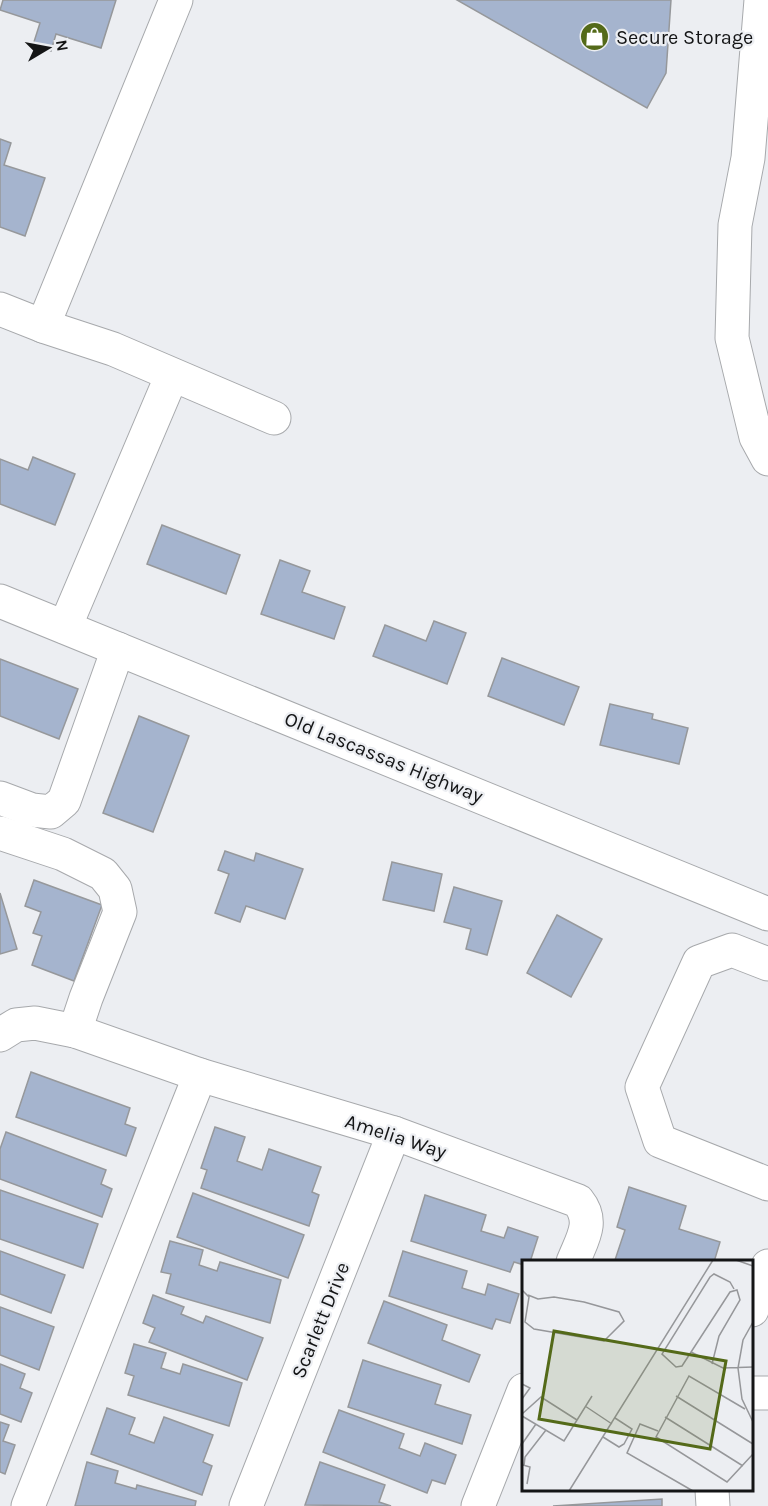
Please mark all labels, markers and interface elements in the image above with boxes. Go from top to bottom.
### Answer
north arrow [18,18,78,78]
shop icon: Secure Storage [579,21,611,53]
place label: Secure Storage [616,26,753,49]
text: N [52,38,73,53]
street label: Old Lascassas Highway [281,707,486,808]
street label: Amelia Way [342,1109,450,1164]
street label: Scarlett Drive [287,1259,354,1382]
inset map [522,1260,753,1491]

